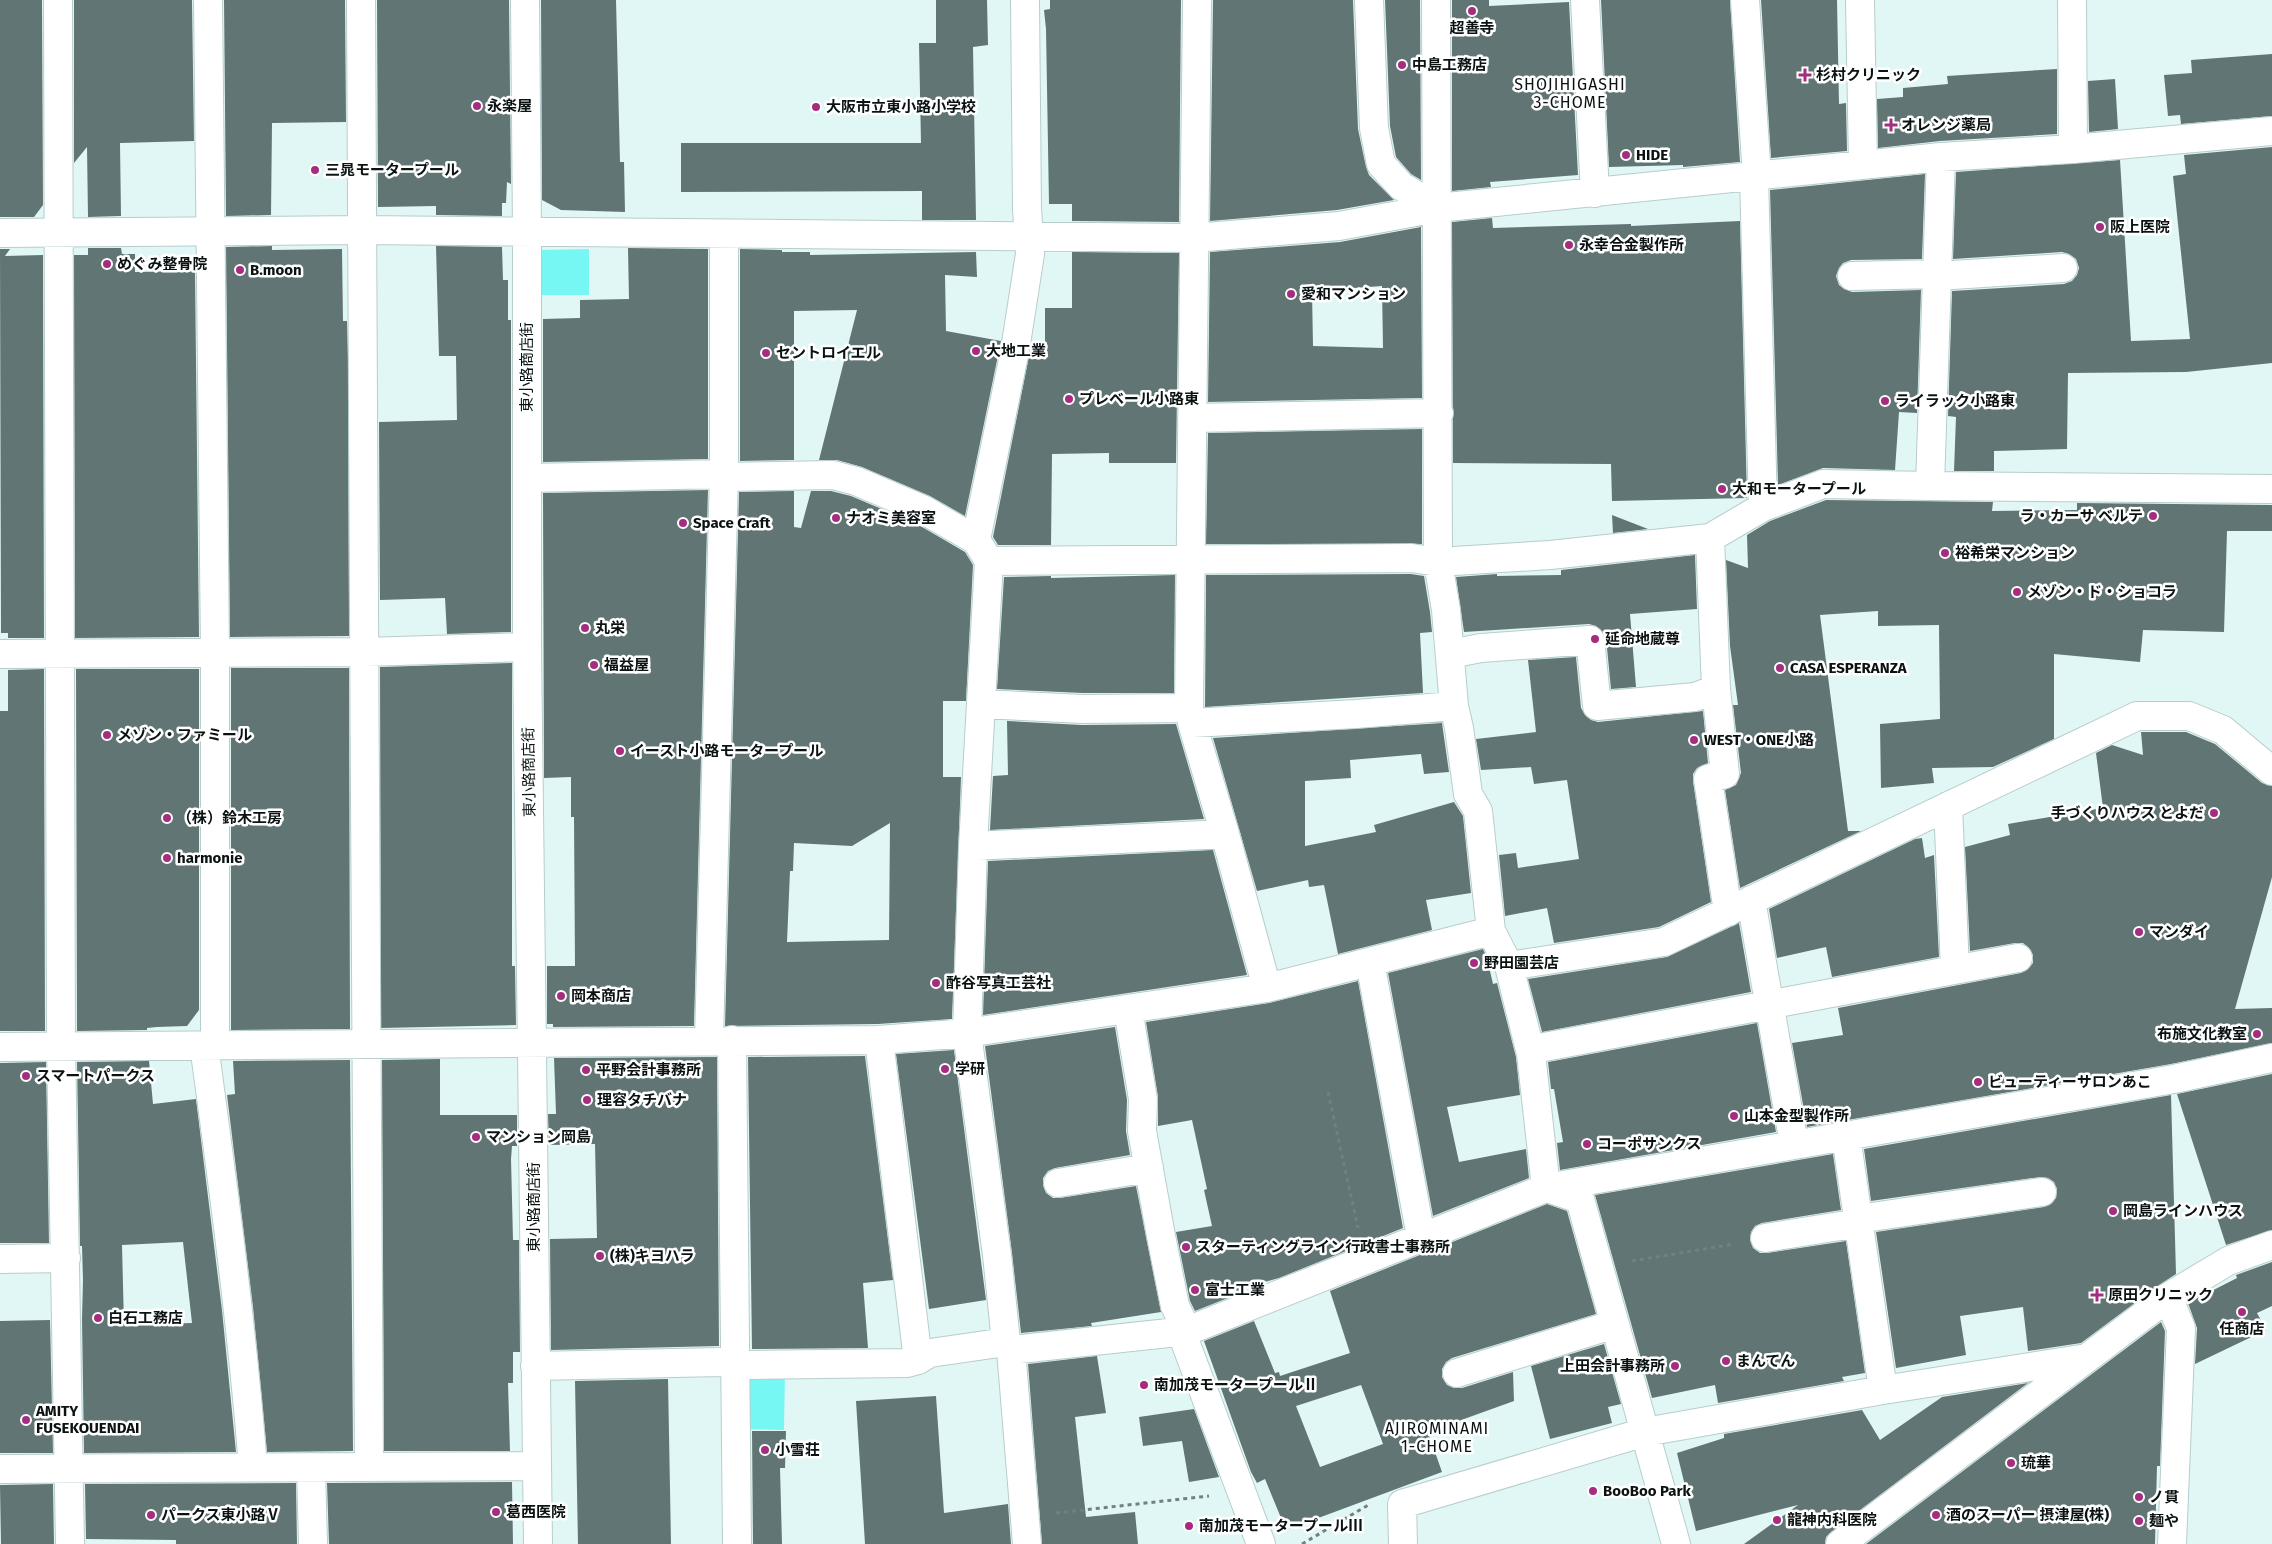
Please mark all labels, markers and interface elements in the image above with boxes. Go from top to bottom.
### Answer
marker: 超善寺 [1466,5,1478,17]
place label: 超善寺 [1449,19,1495,37]
place label: 中島工務店 [1412,56,1487,74]
marker: 中島工務店 [1396,59,1408,71]
place label: 杉村クリニック [1816,66,1921,84]
marker: 杉村クリニック [1798,68,1812,82]
district label: SHOJIHIGASHI 3-CHOME [1514,75,1626,112]
place label: 永楽屋 [487,97,532,115]
place label: 大阪市立東小路小学校 [826,98,976,116]
marker: 永楽屋 [471,100,483,112]
marker: 大阪市立東小路小学校 [810,101,822,113]
place label: オレンジ薬局 [1901,116,1991,134]
marker: オレンジ薬局 [1885,119,1897,131]
place label: HIDE [1636,146,1668,164]
marker: HIDE [1620,149,1632,161]
place label: 三晁モータープール [325,161,459,179]
marker: 三晁モータープール [309,164,321,176]
place label: 阪上医院 [2110,218,2170,236]
marker: 阪上医院 [2094,221,2106,233]
place label: 永幸合金製作所 [1579,236,1684,254]
marker: 永幸合金製作所 [1563,239,1575,251]
place label: めぐみ整骨院 [117,255,207,273]
marker: めぐみ整骨院 [101,258,113,270]
place label: B.moon [250,261,302,279]
marker: B.moon [234,264,246,276]
place label: 愛和マンション [1301,285,1406,303]
marker: 愛和マンション [1285,288,1297,300]
street label: 東小路商店街 [518,322,536,412]
place label: 大地工業 [986,342,1046,360]
place label: セントロイエル [776,344,881,362]
marker: 大地工業 [970,345,982,357]
marker: セントロイエル [760,347,772,359]
place label: プレベール小路東 [1079,390,1199,408]
place label: ライラック小路東 [1895,392,2015,410]
marker: プレベール小路東 [1063,393,1075,405]
marker: ライラック小路東 [1879,395,1891,407]
place label: 大和モータープール [1732,480,1866,498]
marker: 大和モータープール [1716,483,1728,495]
place label: ラ・カーサ ベルテ [2020,507,2143,525]
place label: ナオミ美容室 [846,509,936,527]
marker: ラ・カーサ ベルテ [2147,510,2159,522]
marker: ナオミ美容室 [830,512,842,524]
place label: Space Craft [693,514,771,532]
marker: Space Craft [677,517,689,529]
place label: 裕希栄マンション [1955,544,2075,562]
marker: 裕希栄マンション [1939,547,1951,559]
place label: メゾン・ド・ショコラ [2027,583,2177,601]
marker: メゾン・ド・ショコラ [2011,586,2023,598]
place label: 丸栄 [595,619,625,637]
marker: 丸栄 [579,622,591,634]
place label: 延命地蔵尊 [1605,630,1680,648]
marker: 延命地蔵尊 [1589,633,1601,645]
place label: 福益屋 [603,656,649,674]
marker: 福益屋 [588,659,600,671]
place label: CASA ESPERANZA [1790,659,1908,677]
marker: CASA ESPERANZA [1774,662,1786,674]
place label: メゾン・ファミール [117,726,252,744]
street label: 東小路商店街 [519,727,539,817]
marker: メゾン・ファミール [101,729,113,741]
place label: WEST・ONE小路 [1704,731,1814,749]
marker: WEST・ONE小路 [1688,734,1700,746]
place label: イースト小路モータープール [630,742,823,760]
marker: イースト小路モータープール [614,745,626,757]
place label: 手づくりハウス とよだ [2050,804,2204,822]
marker: 手づくりハウス とよだ [2208,807,2220,819]
place label: （株）鈴木工房 [177,809,282,827]
marker: （株）鈴木工房 [161,812,173,824]
place label: harmonie [177,849,243,867]
marker: harmonie [161,852,173,864]
place label: マンダイ [2149,923,2209,941]
marker: マンダイ [2133,926,2145,938]
place label: 野田園芸店 [1484,954,1559,972]
marker: 野田園芸店 [1468,957,1480,969]
place label: 酢谷写真工芸社 [946,974,1051,992]
marker: 酢谷写真工芸社 [930,977,942,989]
place label: 岡本商店 [571,987,631,1005]
marker: 岡本商店 [555,990,567,1002]
place label: 布施文化教室 [2157,1025,2247,1043]
marker: 布施文化教室 [2251,1028,2263,1040]
place label: 学研 [955,1060,985,1078]
place label: 平野会計事務所 [596,1061,701,1079]
marker: 学研 [939,1063,951,1075]
marker: 平野会計事務所 [580,1064,592,1076]
place label: スマートパークス [36,1067,155,1085]
marker: スマートパークス [20,1070,32,1082]
place label: ビューティーサロンあこ [1988,1073,2152,1091]
marker: ビューティーサロンあこ [1972,1076,1984,1088]
place label: 理容タチバナ [597,1091,687,1109]
marker: 理容タチバナ [581,1094,593,1106]
place label: 山本金型製作所 [1744,1107,1849,1125]
marker: 山本金型製作所 [1728,1110,1740,1122]
place label: マンション岡島 [486,1128,591,1146]
marker: マンション岡島 [470,1131,482,1143]
place label: コーポサンクス [1597,1135,1702,1153]
marker: コーポサンクス [1581,1138,1593,1150]
street label: 東小路商店街 [525,1162,543,1252]
place label: 岡島ラインハウス [2123,1202,2243,1220]
marker: 岡島ラインハウス [2107,1205,2119,1217]
place label: スターティングライン行政書士事務所 [1196,1238,1450,1256]
marker: スターティングライン行政書士事務所 [1180,1241,1192,1253]
place label: (株)キヨハラ [610,1247,695,1265]
marker: (株)キヨハラ [594,1250,606,1262]
place label: 富士工業 [1205,1281,1265,1299]
marker: 富士工業 [1189,1284,1201,1296]
place label: 原田クリニック [2108,1286,2213,1304]
marker: 原田クリニック [2090,1288,2104,1302]
marker: 任商店 [2236,1306,2248,1318]
place label: 白石工務店 [108,1309,183,1327]
marker: 白石工務店 [92,1312,104,1324]
place label: 任商店 [2219,1320,2265,1338]
place label: まんてん [1736,1352,1795,1370]
marker: まんてん [1720,1355,1732,1367]
place label: 上田会計事務所 [1560,1357,1665,1375]
marker: 上田会計事務所 [1669,1360,1681,1372]
place label: 南加茂モータープールⅡ [1154,1376,1318,1394]
marker: 南加茂モータープールⅡ [1138,1379,1150,1391]
place label: AMITY FUSEKOUENDAI [35,1402,140,1437]
marker: AMITY FUSEKOUENDAI [20,1414,32,1426]
district label: AJIROMINAMI 1-CHOME [1385,1419,1489,1456]
place label: 小雪荘 [775,1441,820,1459]
marker: 小雪荘 [759,1444,771,1456]
place label: 琉華 [2021,1454,2051,1472]
marker: 琉華 [2005,1457,2017,1469]
place label: BooBoo Park [1603,1482,1692,1500]
marker: BooBoo Park [1587,1485,1599,1497]
place label: ノ貫 [2149,1488,2179,1506]
marker: ノ貫 [2133,1491,2145,1503]
place label: 葛西医院 [506,1503,566,1521]
place label: パークス東小路Ⅴ [161,1506,281,1524]
marker: 葛西医院 [490,1506,502,1518]
place label: 酒のスーパー 摂津屋(株) [1946,1506,2109,1524]
marker: パークス東小路Ⅴ [145,1509,157,1521]
marker: 酒のスーパー 摂津屋(株) [1930,1509,1942,1521]
place label: 龍神内科医院 [1787,1511,1877,1529]
place label: 麺や [2149,1512,2179,1530]
marker: 龍神内科医院 [1771,1514,1783,1526]
marker: 麺や [2133,1515,2145,1527]
place label: 南加茂モータープールⅢ [1199,1517,1363,1535]
marker: 南加茂モータープールⅢ [1183,1520,1195,1532]

